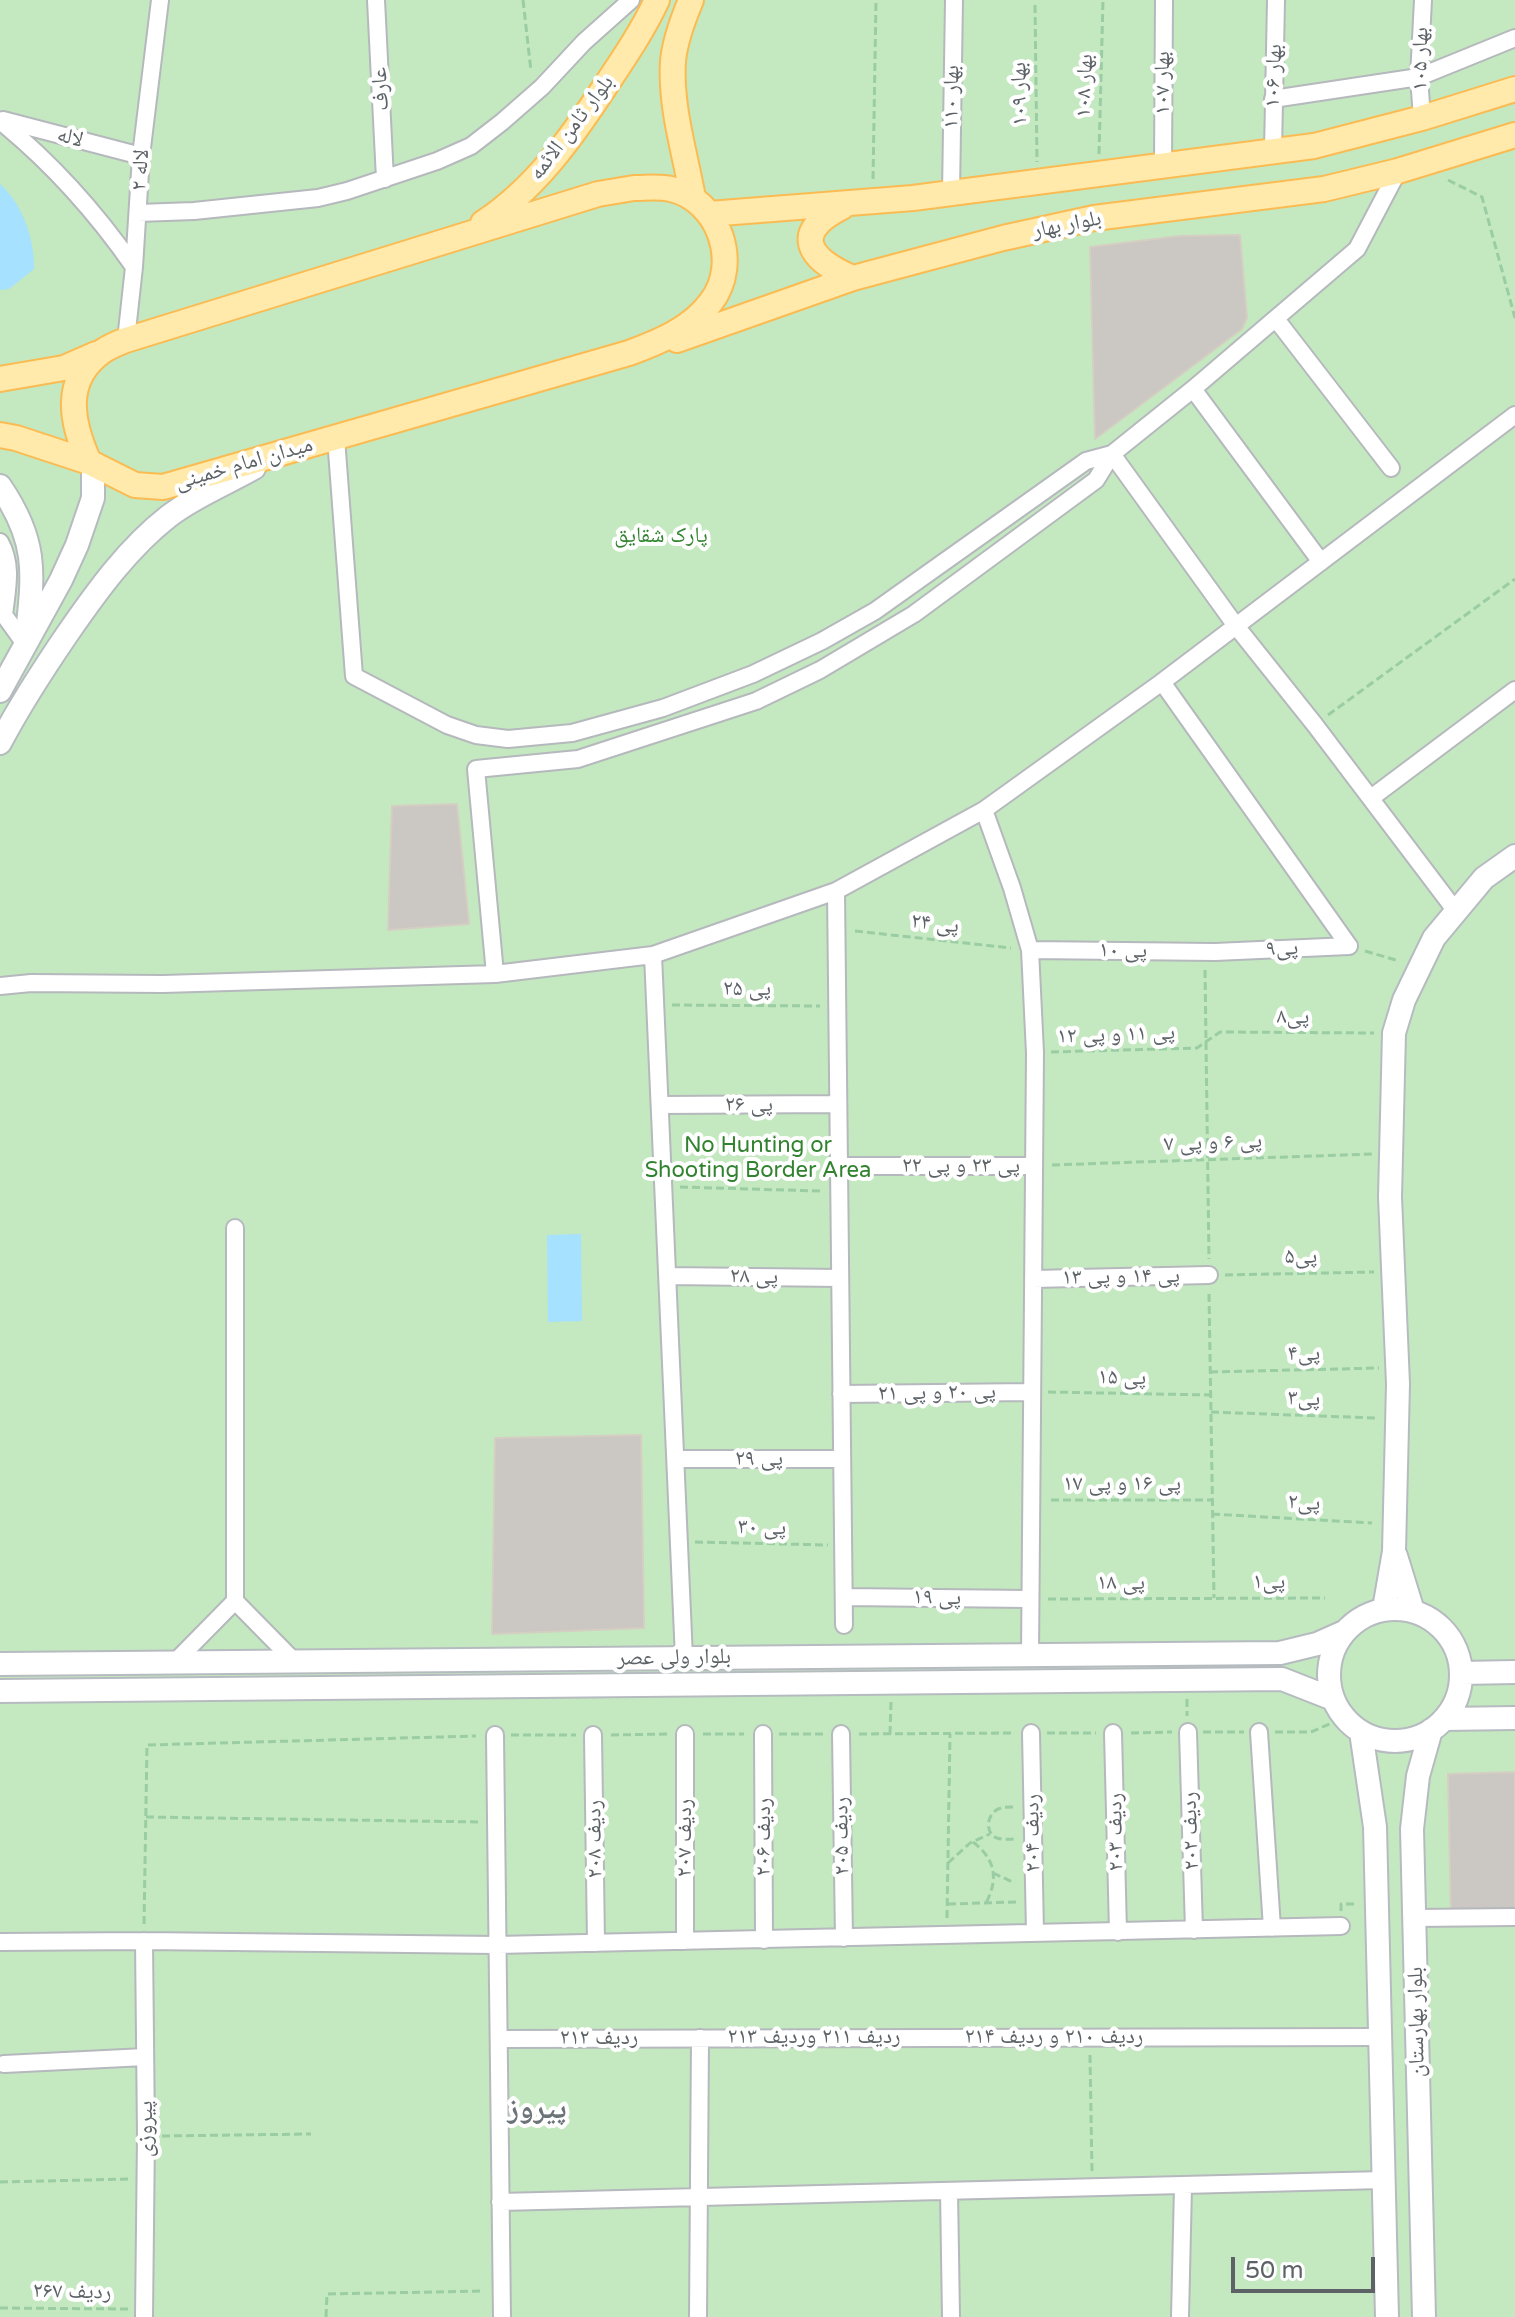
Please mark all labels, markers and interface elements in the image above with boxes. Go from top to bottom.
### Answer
street label: بهار ۱۰۵ [1407,27,1435,91]
street label: بهار ۱۰۶ [1260,44,1288,108]
street label: بهار ۱۰۷ [1150,51,1176,115]
street label: بهار ۱۰۸ [1071,54,1099,118]
street label: بهار ۱۰۹ [1006,62,1034,126]
street label: بهار ۱۱۰ [938,65,966,129]
street label: عارف [367,66,395,112]
street label: بلوار ثامن الائمه [524,70,620,186]
street label: لاله [54,122,86,154]
street label: لاله ۲ [126,148,156,192]
street label: بلوار بهار [1030,205,1104,245]
street label: میدان امام خمینی [172,432,316,496]
park label: پارک شقایق [614,523,708,549]
street label: پی ۲۴ [910,908,960,940]
street label: پی۹ [1265,935,1299,963]
street label: پی ۱۰ [1099,937,1147,965]
street label: پی ۲۵ [723,976,771,1002]
street label: پی۸ [1277,1004,1309,1030]
street label: پی ۱۱ و پی ۱۲ [1057,1020,1175,1050]
street label: پی ۲۶ [725,1092,773,1118]
street label: پی ۶ و پی ۷ [1163,1128,1263,1158]
park label: No Hunting or Shooting Border Area [645,1133,871,1184]
street label: پی ۲۳ و پی ۲۲ [902,1153,1020,1179]
street label: پی۵ [1285,1244,1317,1270]
street label: پی ۲۸ [730,1263,778,1291]
street label: پی ۱۴ و پی ۱۳ [1062,1263,1180,1291]
street label: پی۴ [1288,1341,1320,1367]
street label: پی ۱۵ [1098,1364,1146,1392]
street label: پی ۲۰ و پی ۲۱ [878,1379,996,1407]
street label: پی۳ [1287,1385,1321,1413]
street label: پی ۲۹ [735,1446,783,1472]
street label: پی ۱۶ و پی ۱۷ [1063,1471,1181,1497]
street label: پی۲ [1287,1489,1321,1517]
street label: پی ۳۰ [738,1514,786,1542]
street label: پی۱ [1253,1569,1285,1595]
street label: پی ۱۸ [1097,1570,1145,1596]
street label: پی ۱۹ [913,1584,961,1612]
street label: بلوار ولی عصر [617,1644,731,1672]
street label: ردیف ۲۰۲ [1176,1791,1206,1871]
street label: ردیف ۲۰۳ [1102,1793,1130,1871]
street label: ردیف ۲۰۴ [1019,1794,1047,1872]
street label: ردیف ۲۰۵ [828,1797,856,1875]
street label: ردیف ۲۰۶ [751,1798,777,1876]
street label: ردیف ۲۰۷ [672,1799,698,1877]
street label: ردیف ۲۰۸ [581,1800,609,1878]
street label: بلوار بهارستان [1403,1967,1431,2077]
street label: ردیف ۲۱۱ وردیف ۲۱۳ [728,2024,900,2050]
street label: ردیف ۲۱۰ و ردیف ۲۱۴ [965,2024,1143,2050]
street label: ردیف ۲۱۲ [560,2025,638,2051]
district label: پیروز [507,2092,567,2128]
street label: پیروزی [133,2101,159,2157]
scale bar [1235,2241,1379,2291]
text: 50 m [1245,2256,1303,2285]
street label: ردیف ۲۶۷ [33,2278,111,2306]

